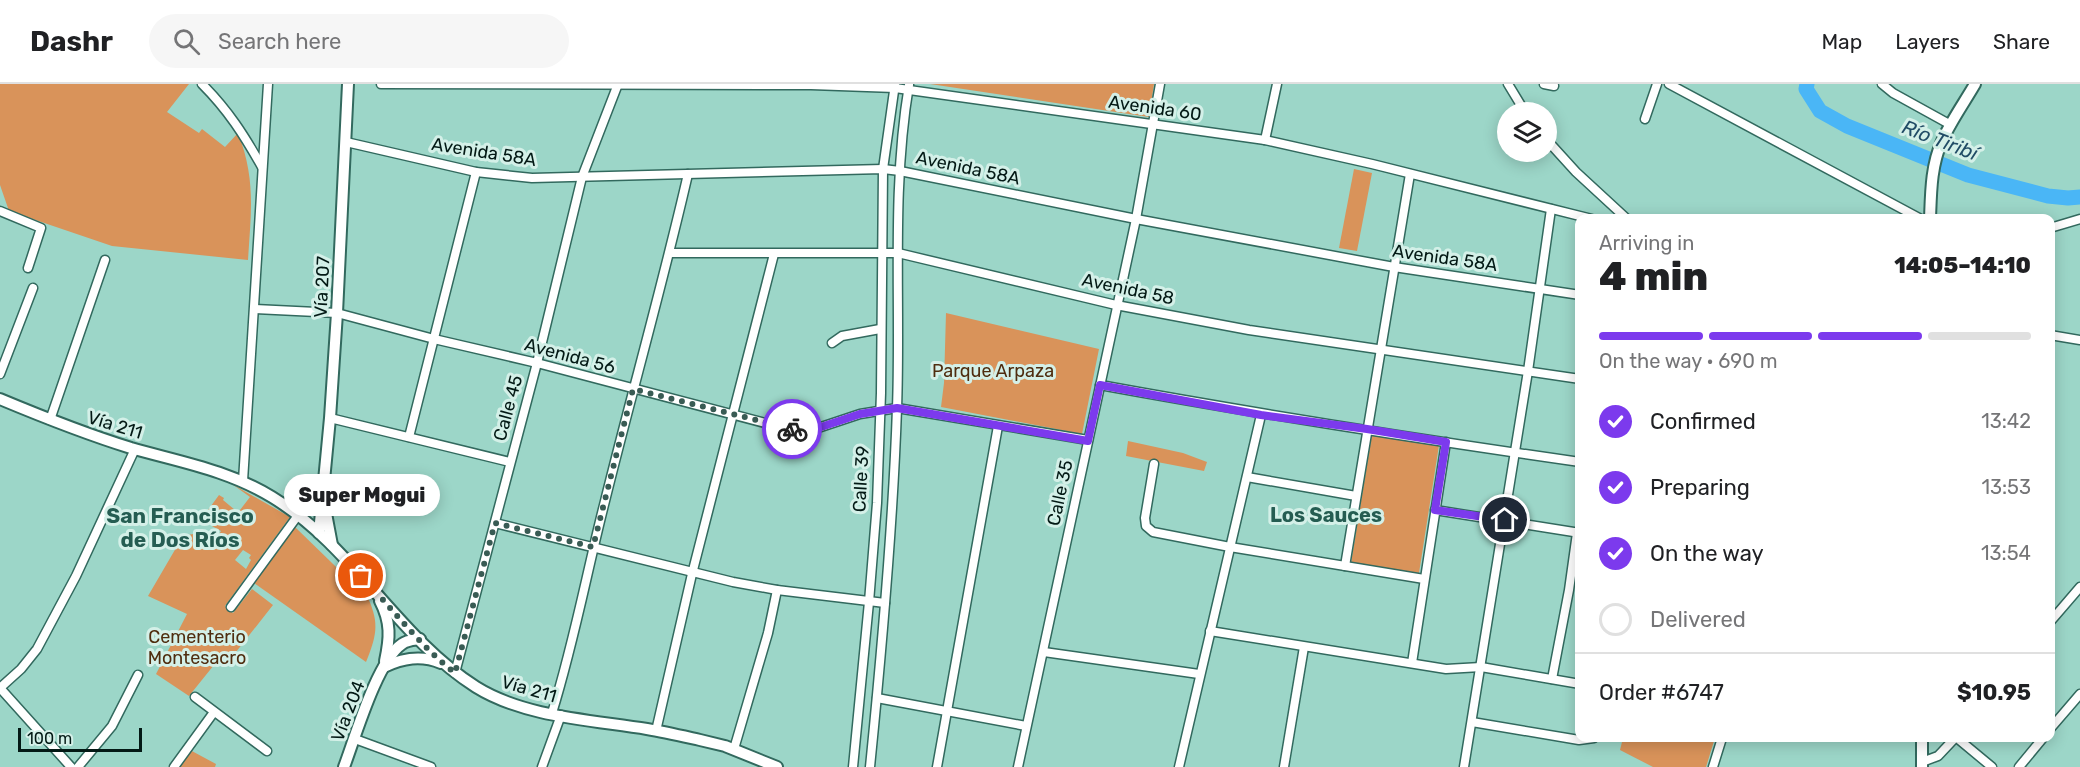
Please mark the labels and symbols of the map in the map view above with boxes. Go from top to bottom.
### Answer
street label: Avenida 60 [1107,91,1203,125]
water label: Río Tiribí [1899,115,1984,167]
street label: Avenida 58A [430,133,538,171]
street label: Avenida 58A [914,146,1022,190]
street label: Avenida 58A [1391,240,1499,276]
street label: Vía 207 [309,256,335,318]
street label: Avenida 58 [1080,269,1176,309]
street label: Avenida 56 [522,333,618,379]
park label: Parque Arpaza [932,360,1054,382]
street label: Calle 45 [489,373,527,443]
courier [762,399,822,459]
street label: Vía 211 [85,406,145,444]
street label: Calle 39 [848,445,874,513]
street label: Calle 35 [1042,458,1078,528]
callout: Super Mogui [283,474,439,516]
pin [1479,494,1530,545]
district label: San Francisco de Dos Ríos [106,503,254,552]
district label: Los Sauces [1270,503,1382,527]
pin [335,550,386,601]
park label: Cementerio Montesacro [148,626,246,669]
street label: Vía 211 [499,671,559,707]
street label: Vía 204 [326,677,370,745]
scale bar [18,725,142,752]

